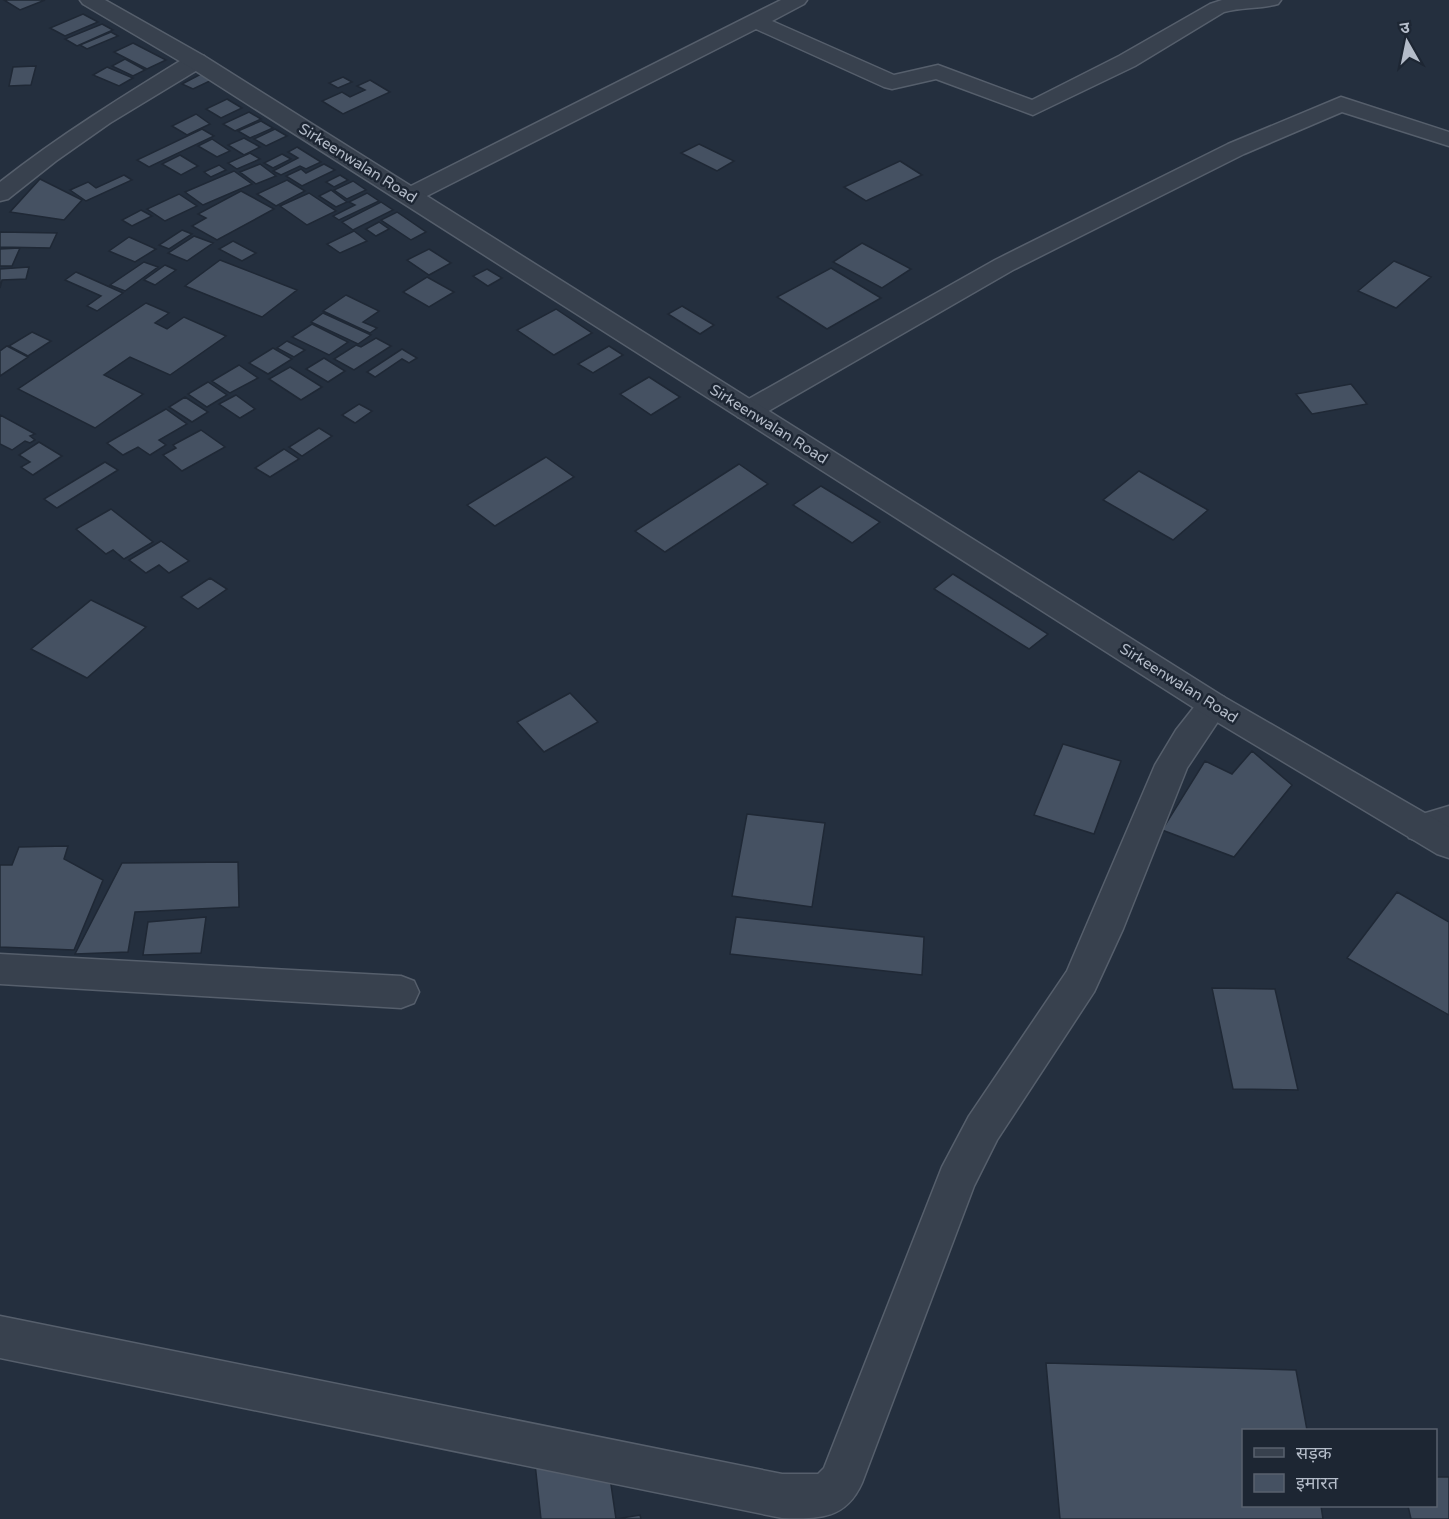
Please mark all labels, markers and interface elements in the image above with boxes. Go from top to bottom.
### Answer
north arrow [1377,12,1437,72]
text: उ [1399,17,1412,39]
street label: Sirkeenwalan Road [296,119,420,207]
street label: Sirkeenwalan Road [707,380,831,468]
street label: Sirkeenwalan Road [1117,639,1241,727]
legend [1242,1429,1437,1507]
text: सड़क [1296,1442,1333,1464]
text: इमारत [1296,1472,1339,1494]

